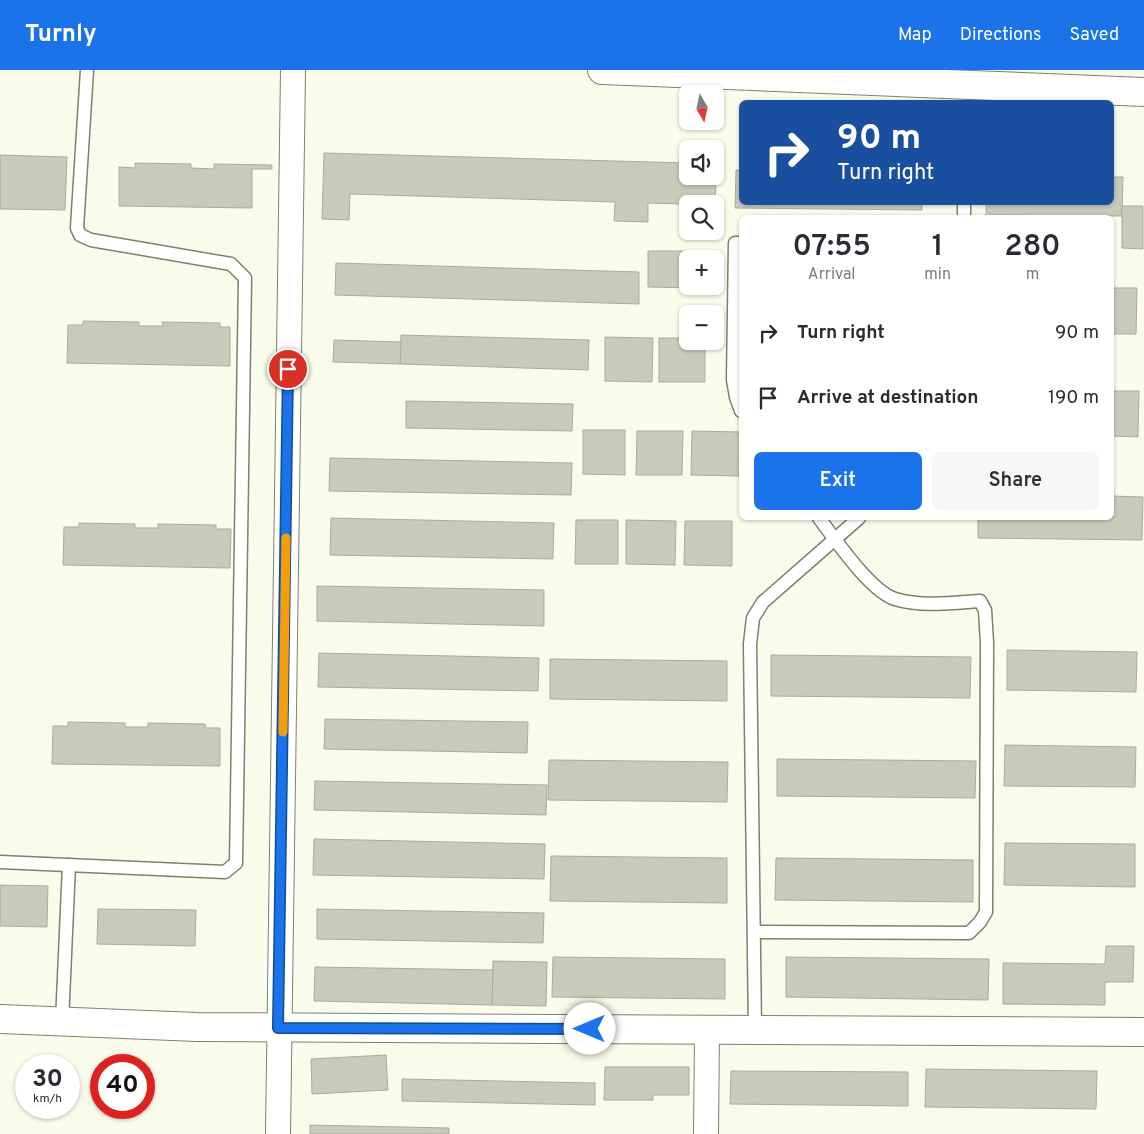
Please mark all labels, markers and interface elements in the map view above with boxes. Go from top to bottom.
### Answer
text: Turnly [25,20,97,50]
text: Map [898,24,932,47]
text: Directions [960,24,1042,47]
text: Saved [1070,24,1119,47]
north arrow [679,85,724,130]
map controls [679,85,724,350]
text: 90 m [837,117,921,161]
icon: right [754,120,819,185]
button: sound [679,140,724,185]
text: Turn right [837,160,934,187]
button: search [679,195,724,240]
text: 07:55 [792,229,871,266]
text: 1 [932,229,943,266]
text: 280 [1004,229,1061,266]
button: + [679,250,724,295]
text: Arrival [808,265,856,285]
text: min [924,265,951,285]
text: m [1026,265,1039,285]
button: − [679,305,724,350]
icon: right [754,319,782,347]
text: Turn right [797,321,885,345]
text: 90 m [1055,321,1099,345]
pin [267,348,309,390]
icon: arrive [274,355,302,383]
icon: arrive [754,384,782,412]
text: Arrive at destination [797,386,978,410]
text: 190 m [1048,386,1099,410]
button: Exit [754,452,922,510]
button: Share [932,452,1099,510]
position arrow [563,1002,615,1054]
speed limit sign: 40 [90,1054,155,1119]
text: 30 [32,1064,63,1096]
text: km/h [33,1091,62,1107]

